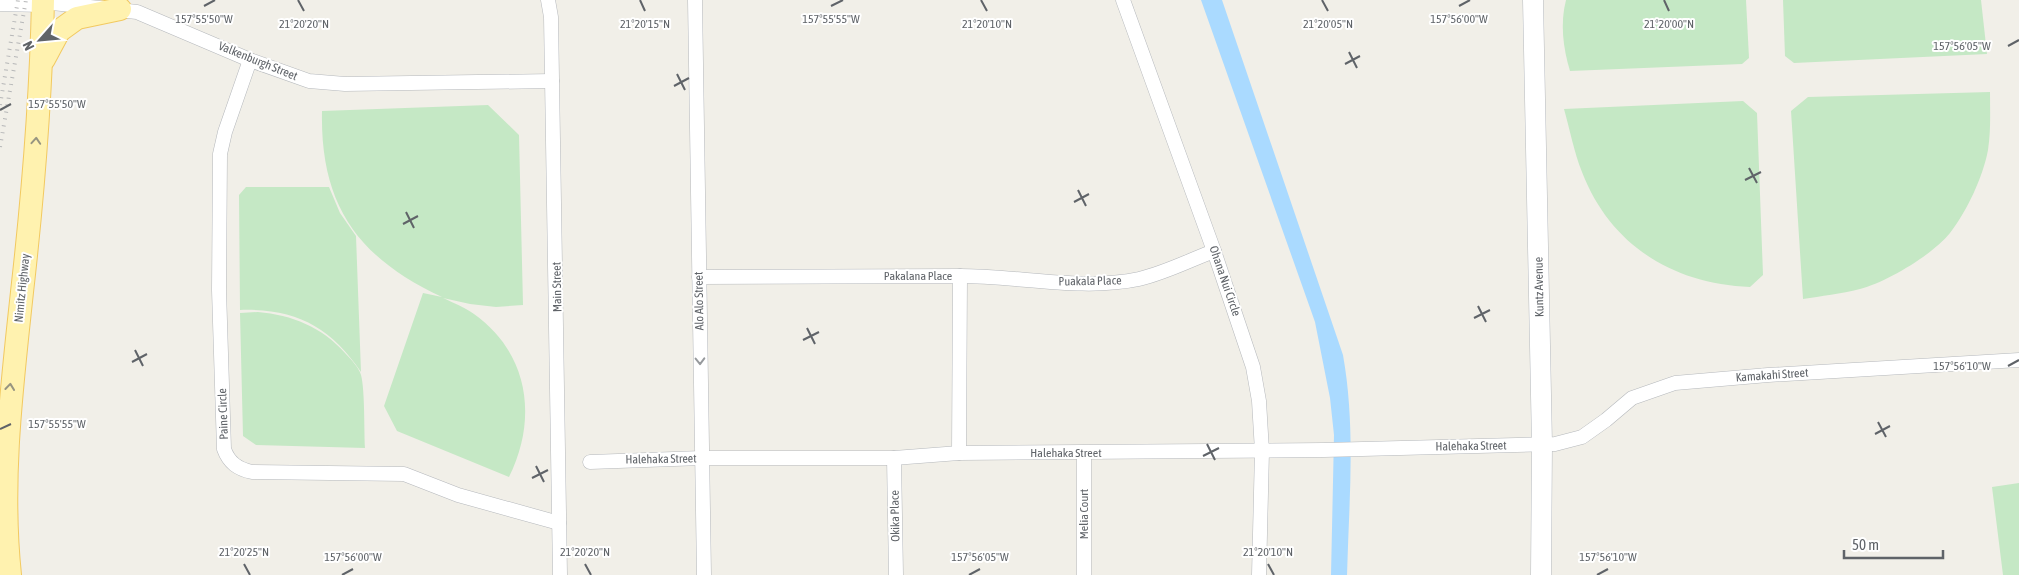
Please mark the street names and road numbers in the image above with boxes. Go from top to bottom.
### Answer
street label: Valkenburgh Street [216,39,300,83]
street label: Ohana Nui Circle [1206,244,1244,318]
street label: Nimitz Highway [11,253,33,323]
street label: Kuntz Avenue [1531,257,1547,317]
street label: Main Street [550,261,564,312]
street label: Pakalana Place [884,269,952,283]
street label: Alo Alo Street [691,271,707,331]
street label: Puakala Place [1058,273,1122,289]
street label: Kamakahi Street [1735,365,1809,385]
street label: Paine Circle [215,388,231,440]
street label: Halehaka Street [1435,438,1507,454]
street label: Halehaka Street [1030,446,1102,460]
street label: Halehaka Street [625,451,697,467]
street label: Melia Court [1077,488,1091,539]
street label: Okika Place [888,490,902,542]

